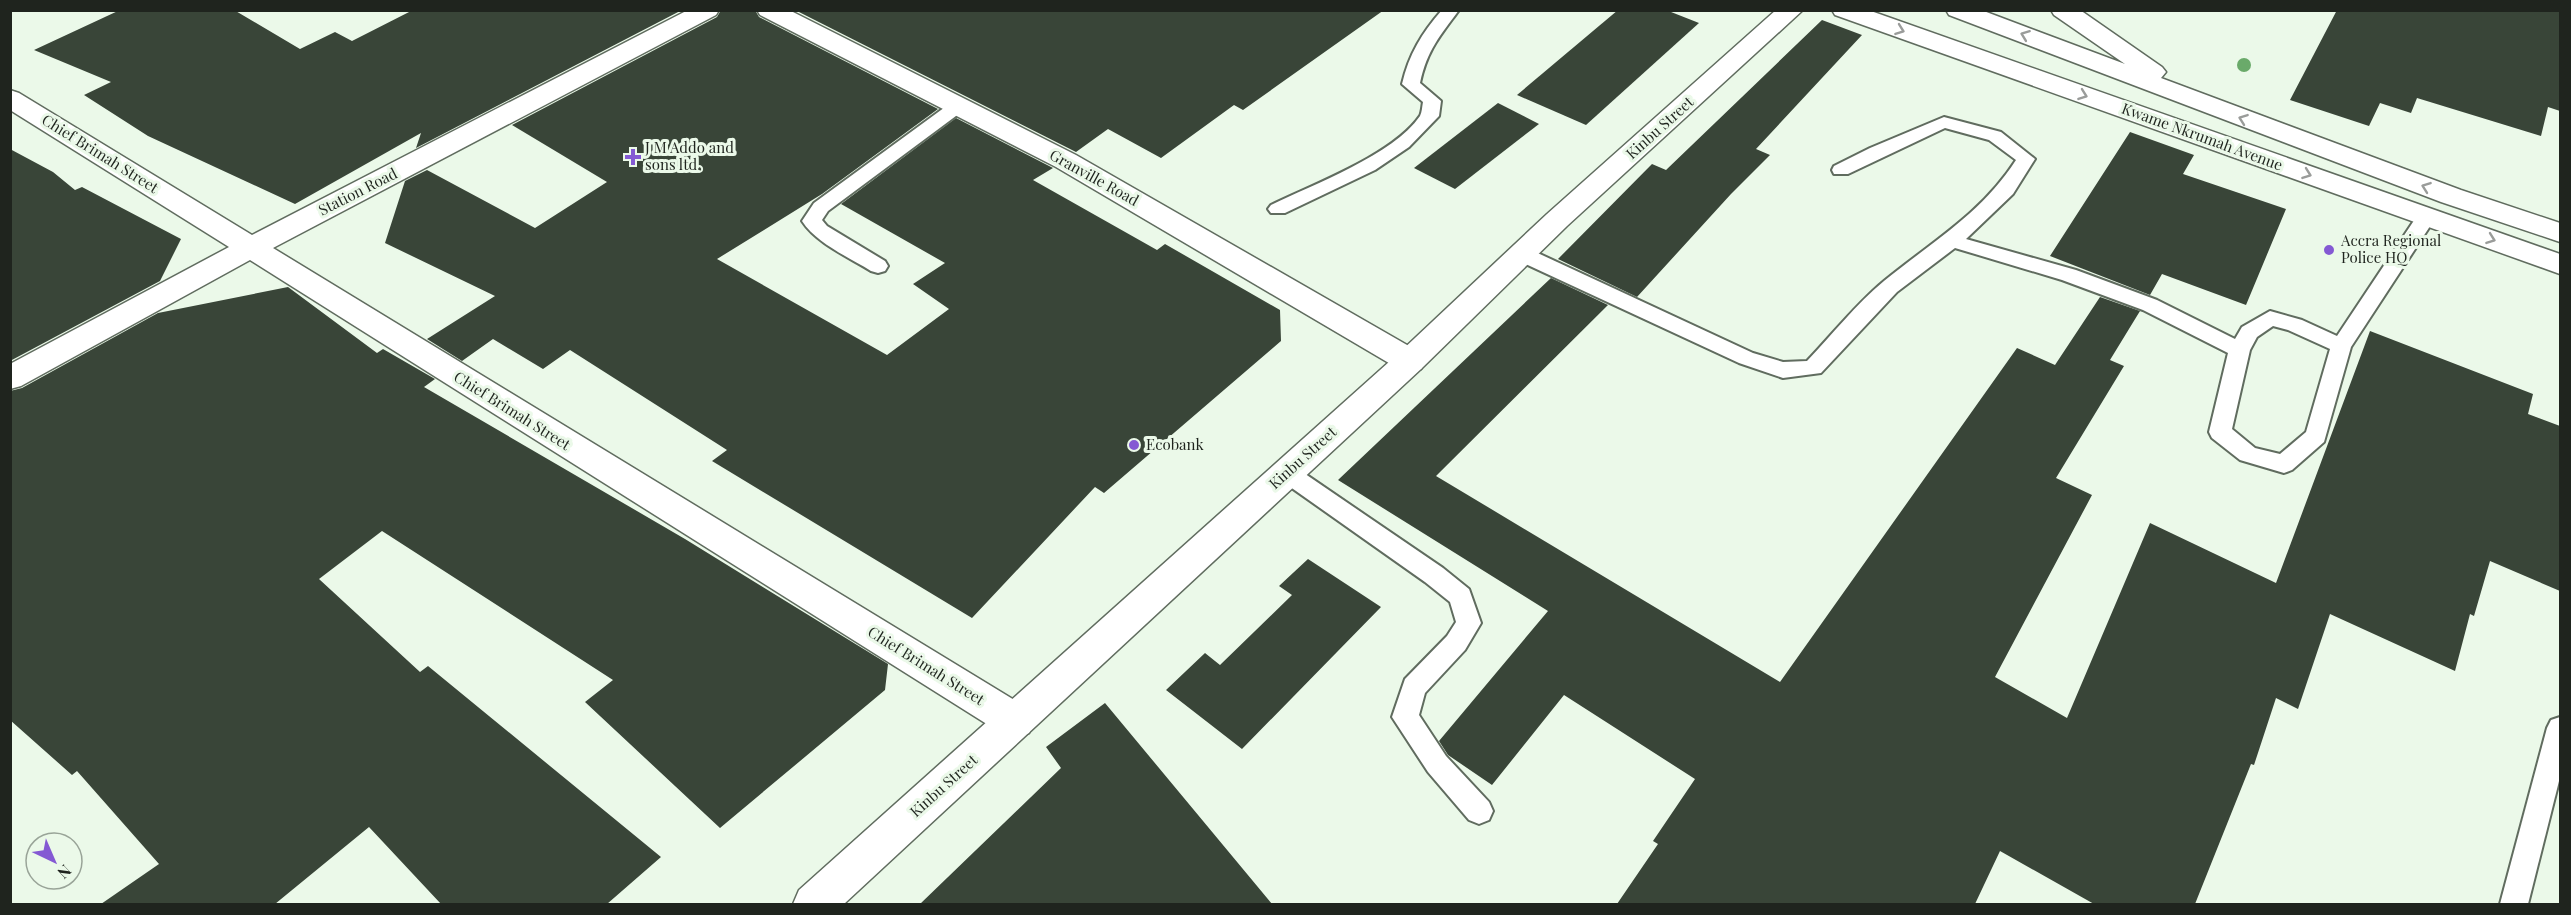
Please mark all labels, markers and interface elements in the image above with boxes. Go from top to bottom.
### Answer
one-way arrow [1894,23,1904,36]
one-way arrow [2020,30,2031,42]
one-way arrow [2077,88,2088,101]
street label: Kinbu Street [1621,91,1698,163]
street label: Kwame Nkrumah Avenue [2119,98,2286,174]
street label: Chief Brimah Street [38,109,163,197]
one-way arrow [2238,114,2249,126]
place label: J M Addo and sons ltd. [644,137,734,174]
street label: Granville Road [1046,144,1143,210]
marker: J M Addo and sons ltd. [626,150,640,164]
street label: Station Road [315,163,400,219]
one-way arrow [2301,167,2312,180]
one-way arrow [2421,181,2431,194]
place label: Accra Regional Police HQ [2340,230,2441,267]
one-way arrow [2485,232,2495,245]
marker: Accra Regional Police HQ [2322,243,2336,257]
street label: Chief Brimah Street [450,366,575,454]
street label: Kinbu Street [1264,421,1341,493]
place label: Ecobank [1146,434,1205,454]
marker: Ecobank [1127,438,1141,452]
street label: Chief Brimah Street [864,621,989,709]
street label: Kinbu Street [905,749,982,821]
north arrow [24,831,84,891]
text: N [53,861,76,884]

